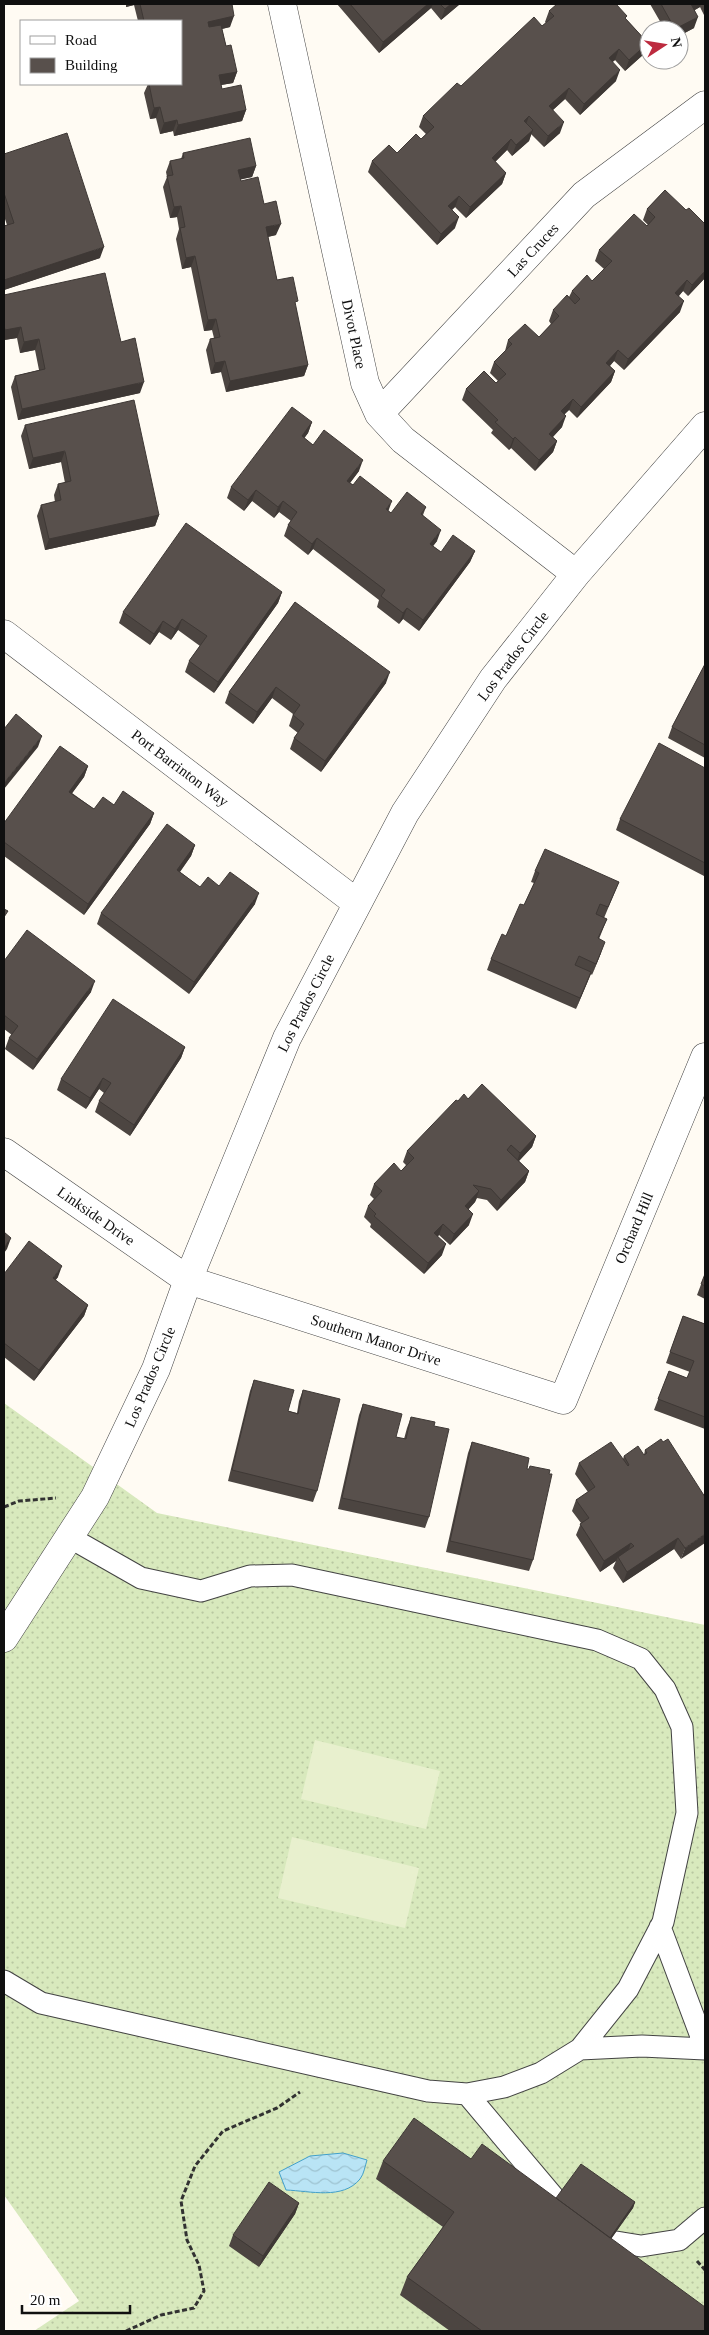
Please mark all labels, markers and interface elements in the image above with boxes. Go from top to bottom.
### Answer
legend [20,20,182,85]
north arrow [639,20,689,70]
text: Road [65,32,97,48]
text: N [668,36,685,49]
text: Building [65,57,118,73]
street label: Las Cruces [504,220,562,280]
street label: Divot Place [339,298,369,370]
street label: Los Prados Circle [474,608,552,704]
street label: Port Barrinton Way [129,726,232,810]
street label: Los Prados Circle [274,951,338,1055]
street label: Linkside Drive [54,1184,138,1249]
street label: Orchard Hill [612,1190,656,1266]
street label: Southern Manor Drive [309,1311,443,1369]
street label: Los Prados Circle [122,1324,178,1430]
scale bar [22,2282,130,2314]
text: 20 m [30,2292,61,2308]

